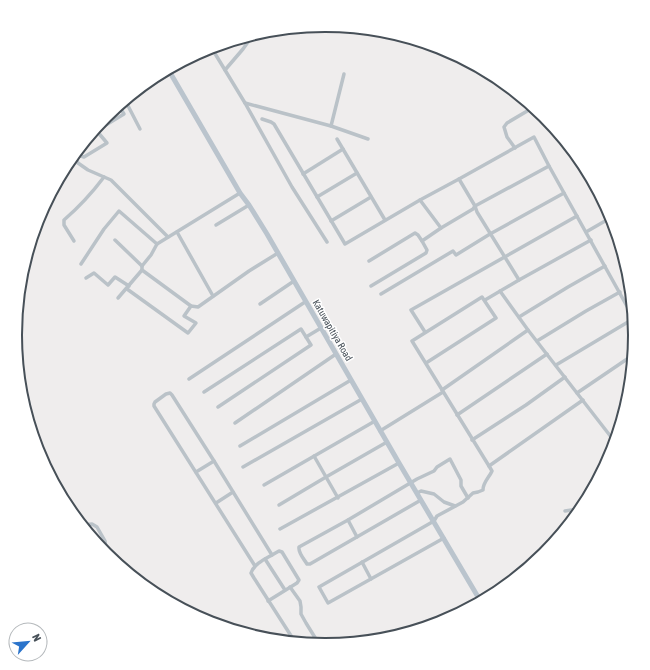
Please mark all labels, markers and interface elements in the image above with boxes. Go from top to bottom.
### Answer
street label: Katuwapitiya Road [311,298,355,363]
north arrow [8,622,48,662]
text: N [30,632,44,643]

